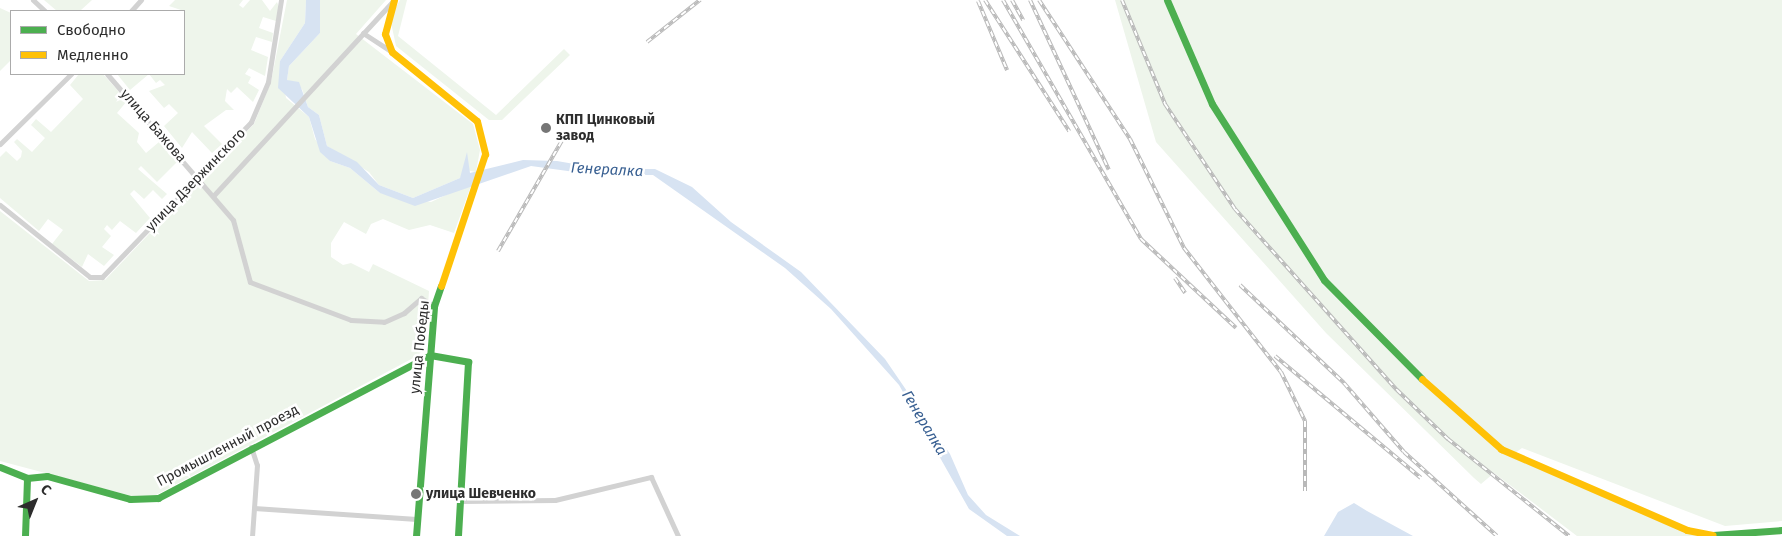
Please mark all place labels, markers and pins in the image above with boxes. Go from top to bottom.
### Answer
place label: КПП Цинковый завод [556,112,655,144]
marker: КПП Цинковый завод [540,122,552,134]
place label: улица Шевченко [426,486,536,502]
marker: улица Шевченко [410,488,422,500]

